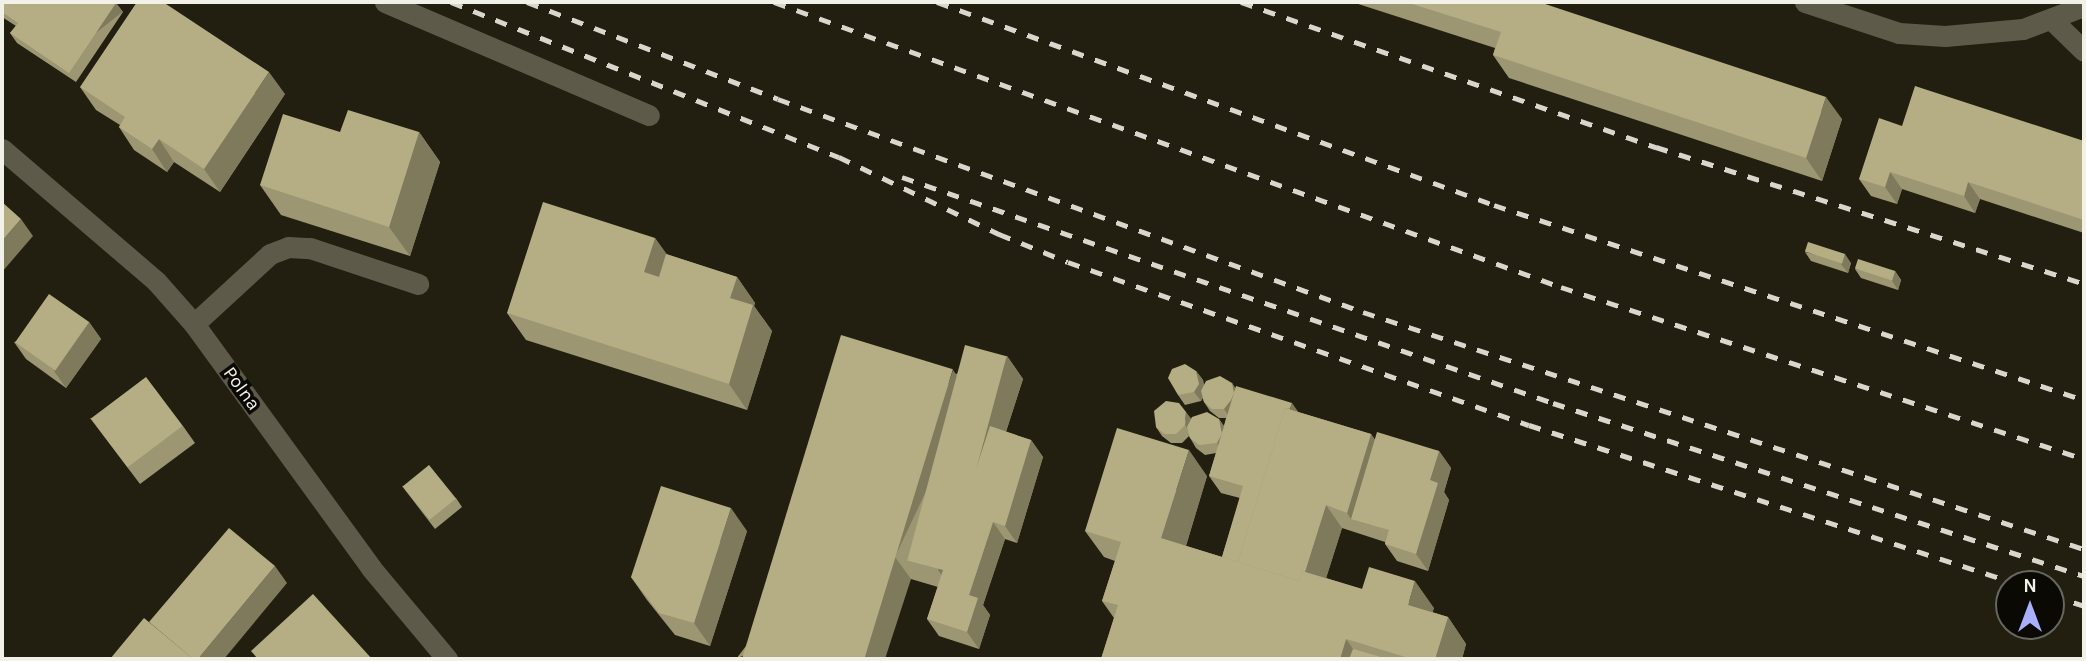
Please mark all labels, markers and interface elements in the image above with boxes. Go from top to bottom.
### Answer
street label: Polna [218,363,264,415]
north arrow [1995,570,2065,640]
text: N [2023,575,2037,597]

